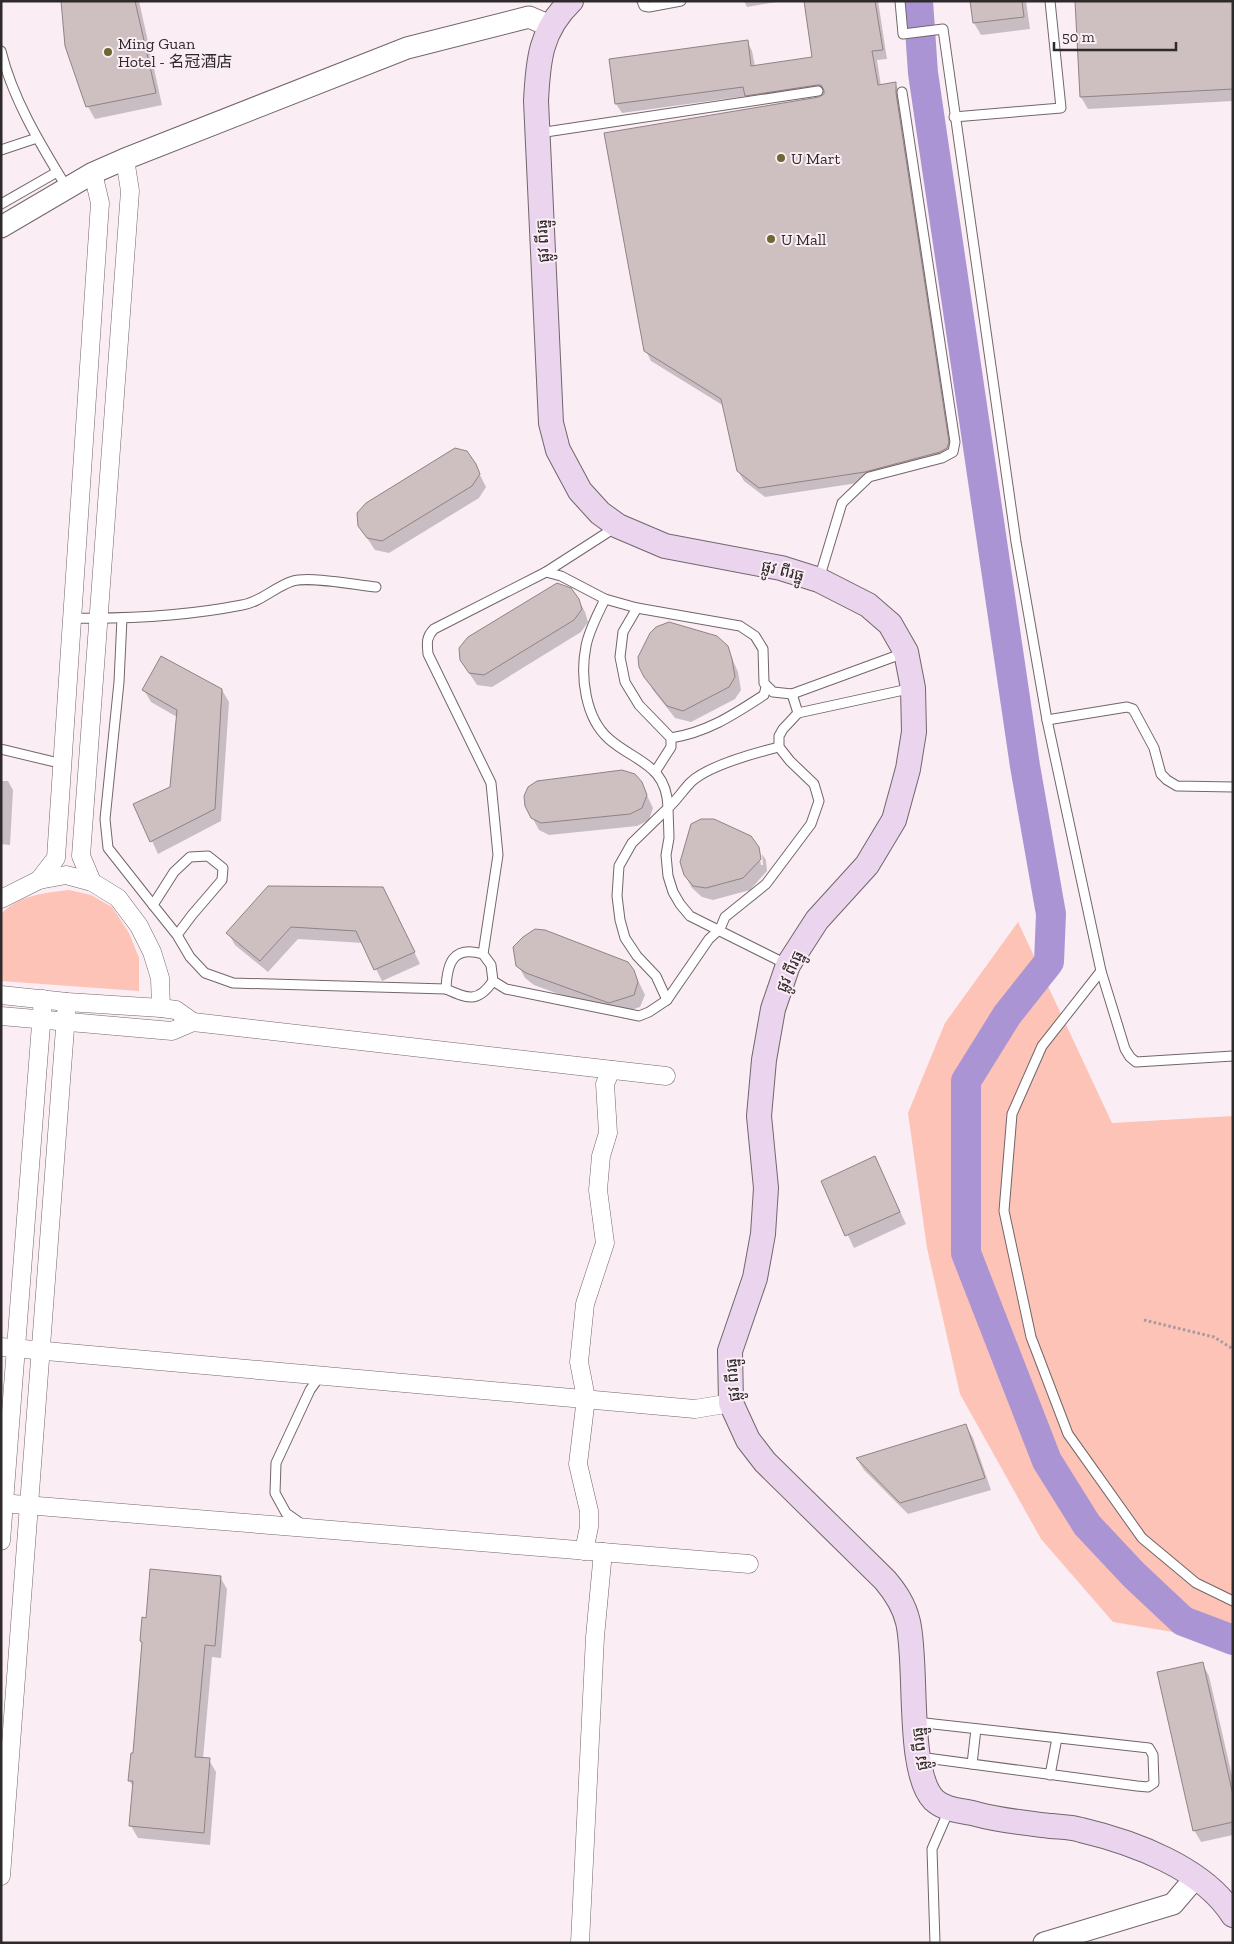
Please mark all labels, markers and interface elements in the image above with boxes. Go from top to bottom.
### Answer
scale bar [1054,20,1176,52]
text: 50 m [1062,28,1095,46]
place label: Ming Guan Hotel - 名冠酒店 [118,34,232,71]
marker: Ming Guan Hotel - 名冠酒店 [102,46,114,58]
place label: U Mart [791,149,841,168]
marker: U Mart [775,152,787,164]
street label: ផ្លូវ ពីរធ្នូ [531,218,558,263]
place label: U Mall [781,230,826,249]
marker: U Mall [765,233,777,245]
street label: ផ្លូវ ពីរធ្នូ [758,555,807,590]
street label: ផ្លូវ ពីរធ្នូ [771,947,812,997]
street label: ផ្លូវ ពីរធ្នូ [721,1357,749,1403]
street label: ផ្លូវ ពីរធ្នូ [907,1725,936,1772]

